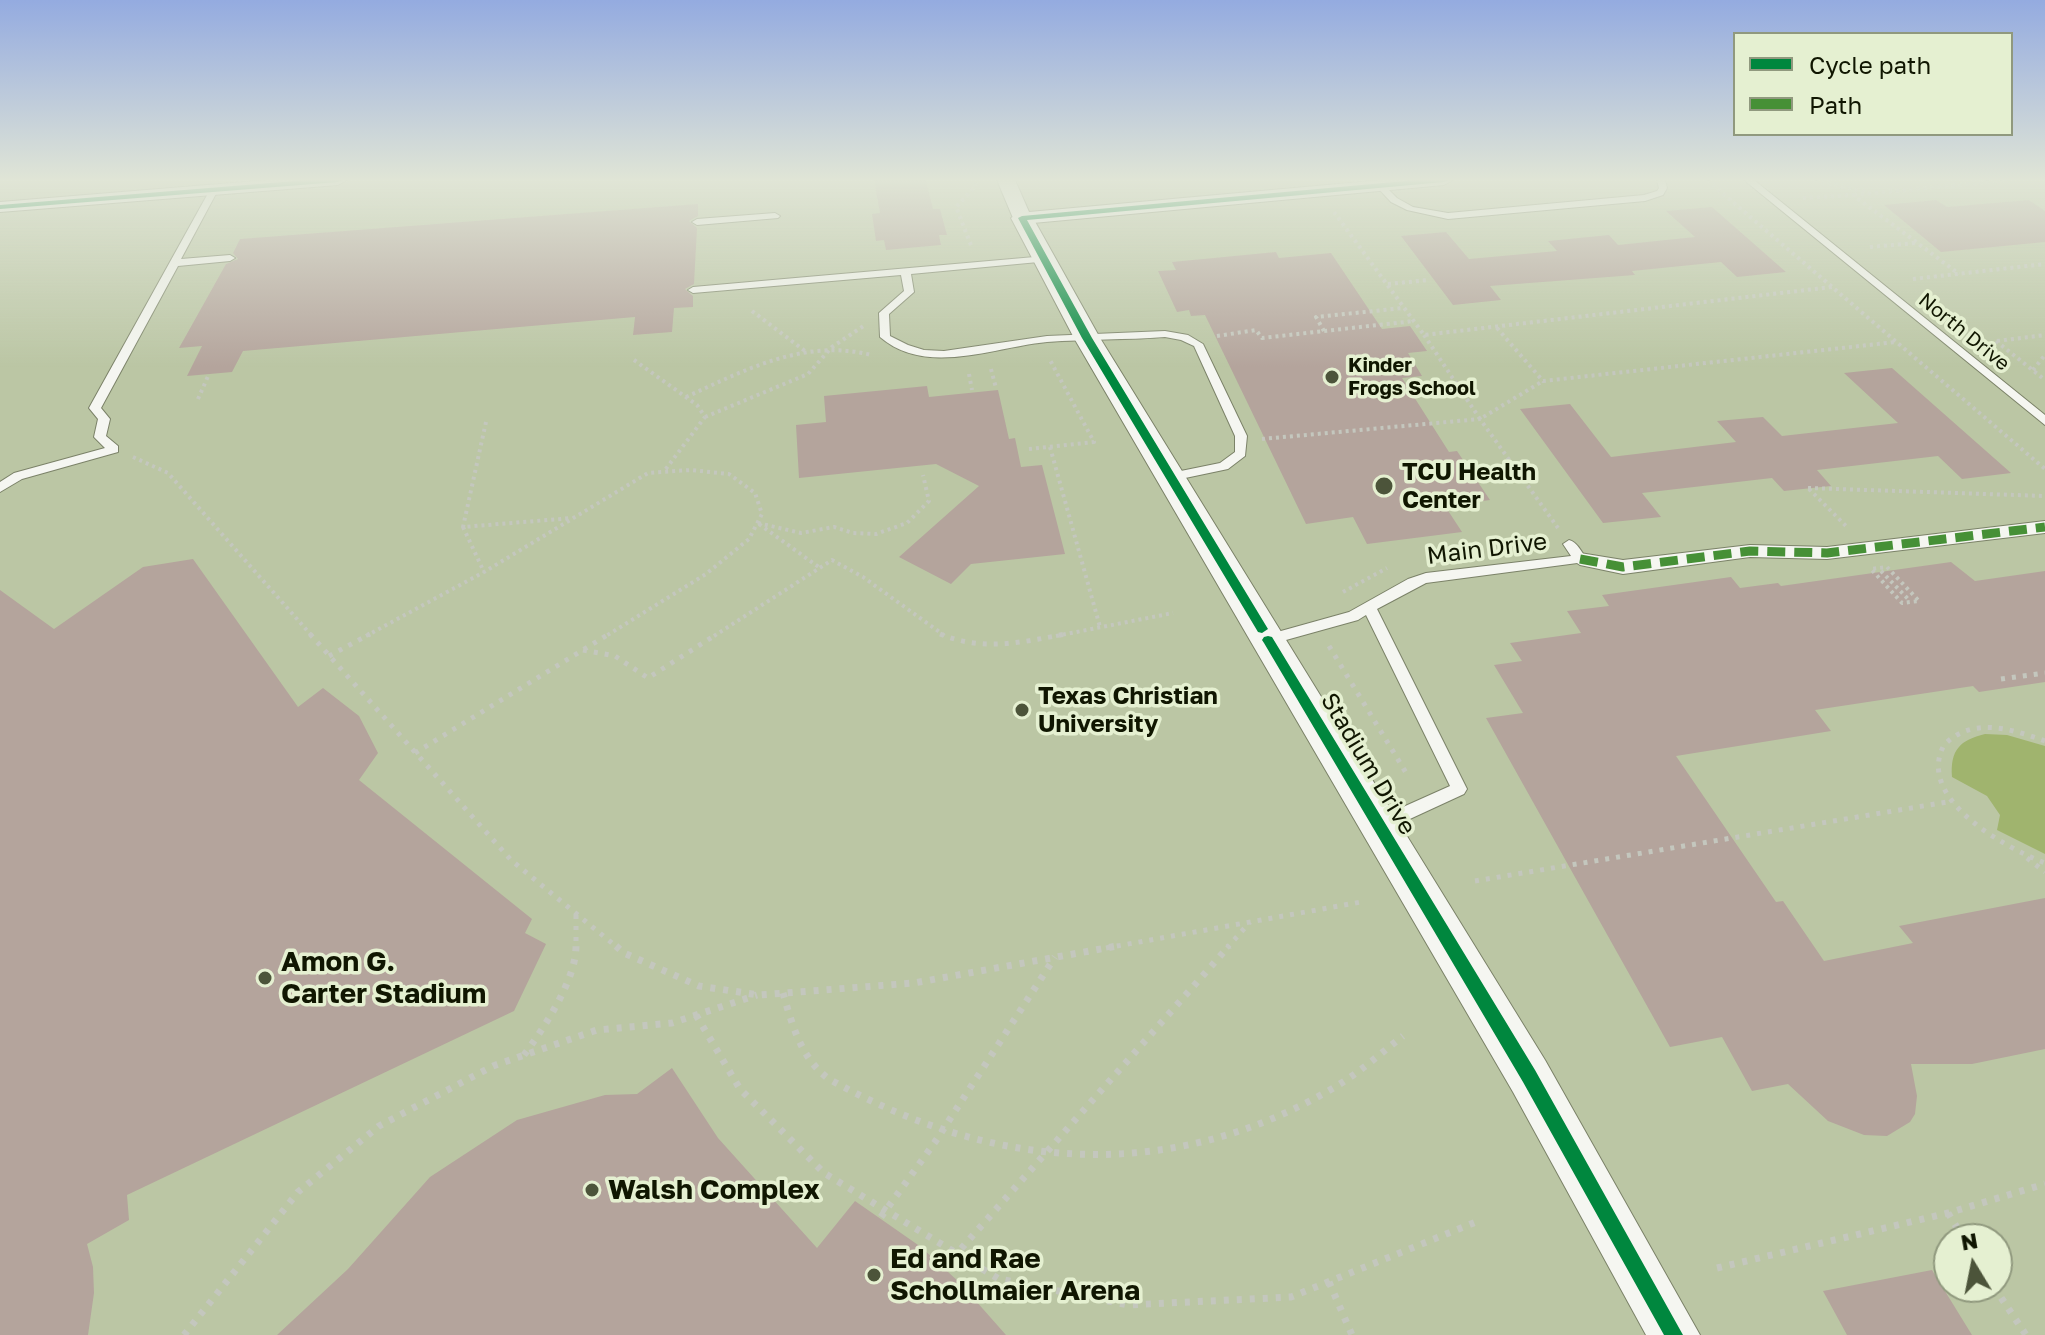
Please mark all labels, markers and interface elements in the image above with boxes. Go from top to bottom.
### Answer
legend [1733,32,2013,136]
text: Cycle path [1809,50,1931,79]
text: Path [1809,90,1862,119]
street label: North Drive [1914,288,2014,376]
place label: Kinder Frogs School [1348,354,1476,401]
marker: Kinder Frogs School [1323,368,1341,386]
place label: TCU Health Center [1402,458,1536,514]
marker: TCU Health Center [1373,475,1395,497]
street label: Main Drive [1425,527,1549,571]
place label: Texas Christian University [1038,682,1218,738]
street label: Stadium Drive [1314,688,1422,840]
marker: Texas Christian University [1013,701,1031,719]
place label: Amon G. Carter Stadium [281,945,486,1011]
marker: Amon G. Carter Stadium [256,969,274,987]
place label: Walsh Complex [608,1173,820,1207]
marker: Walsh Complex [583,1181,601,1199]
north arrow [1933,1223,2013,1303]
text: N [1959,1226,1980,1256]
place label: Ed and Rae Schollmaier Arena [890,1242,1140,1308]
marker: Ed and Rae Schollmaier Arena [865,1266,883,1284]

